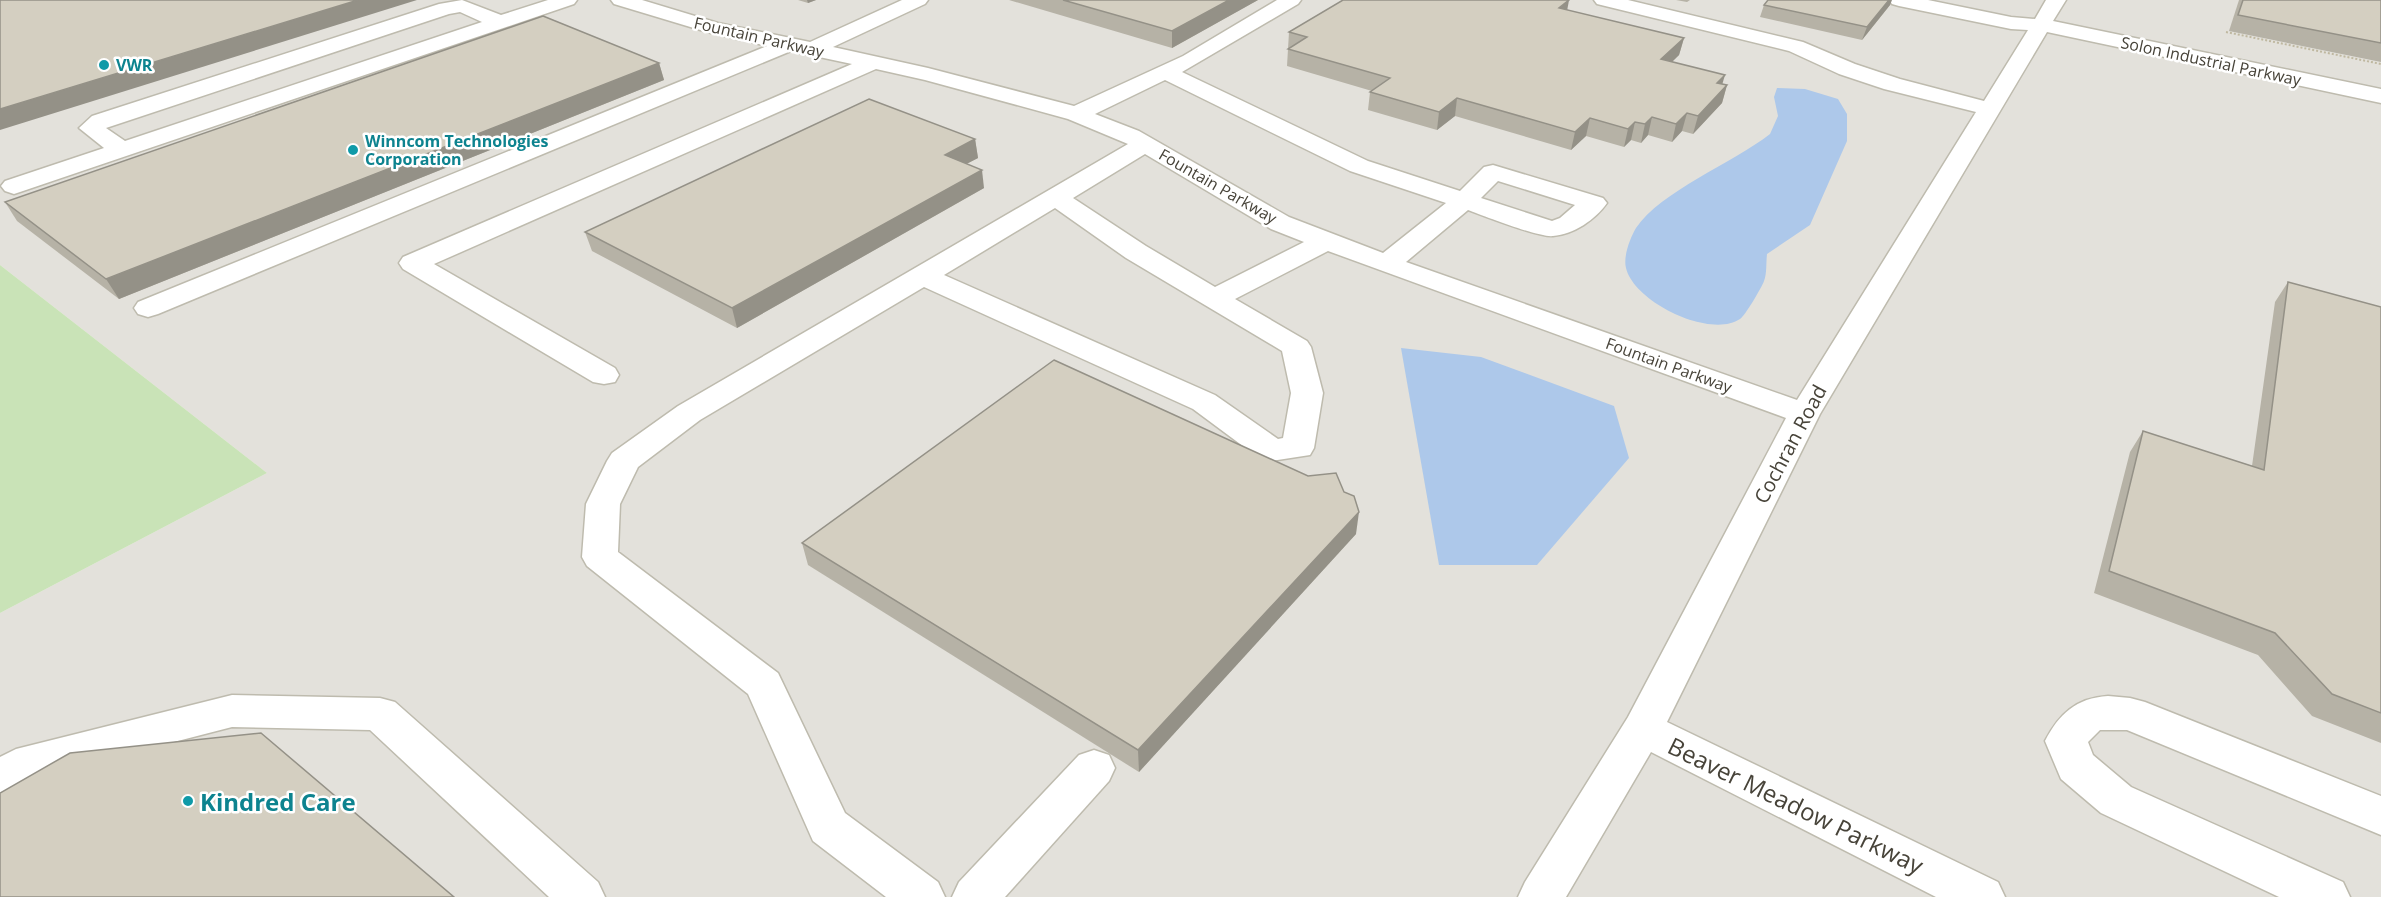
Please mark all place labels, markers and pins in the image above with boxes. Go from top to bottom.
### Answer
place label: VWR [116,54,153,76]
marker: VWR [97,58,111,72]
place label: Winncom Technologies Corporation [365,130,548,170]
marker: Winncom Technologies Corporation [346,143,360,157]
place label: Kindred Care [200,785,356,818]
marker: Kindred Care [181,794,195,808]

